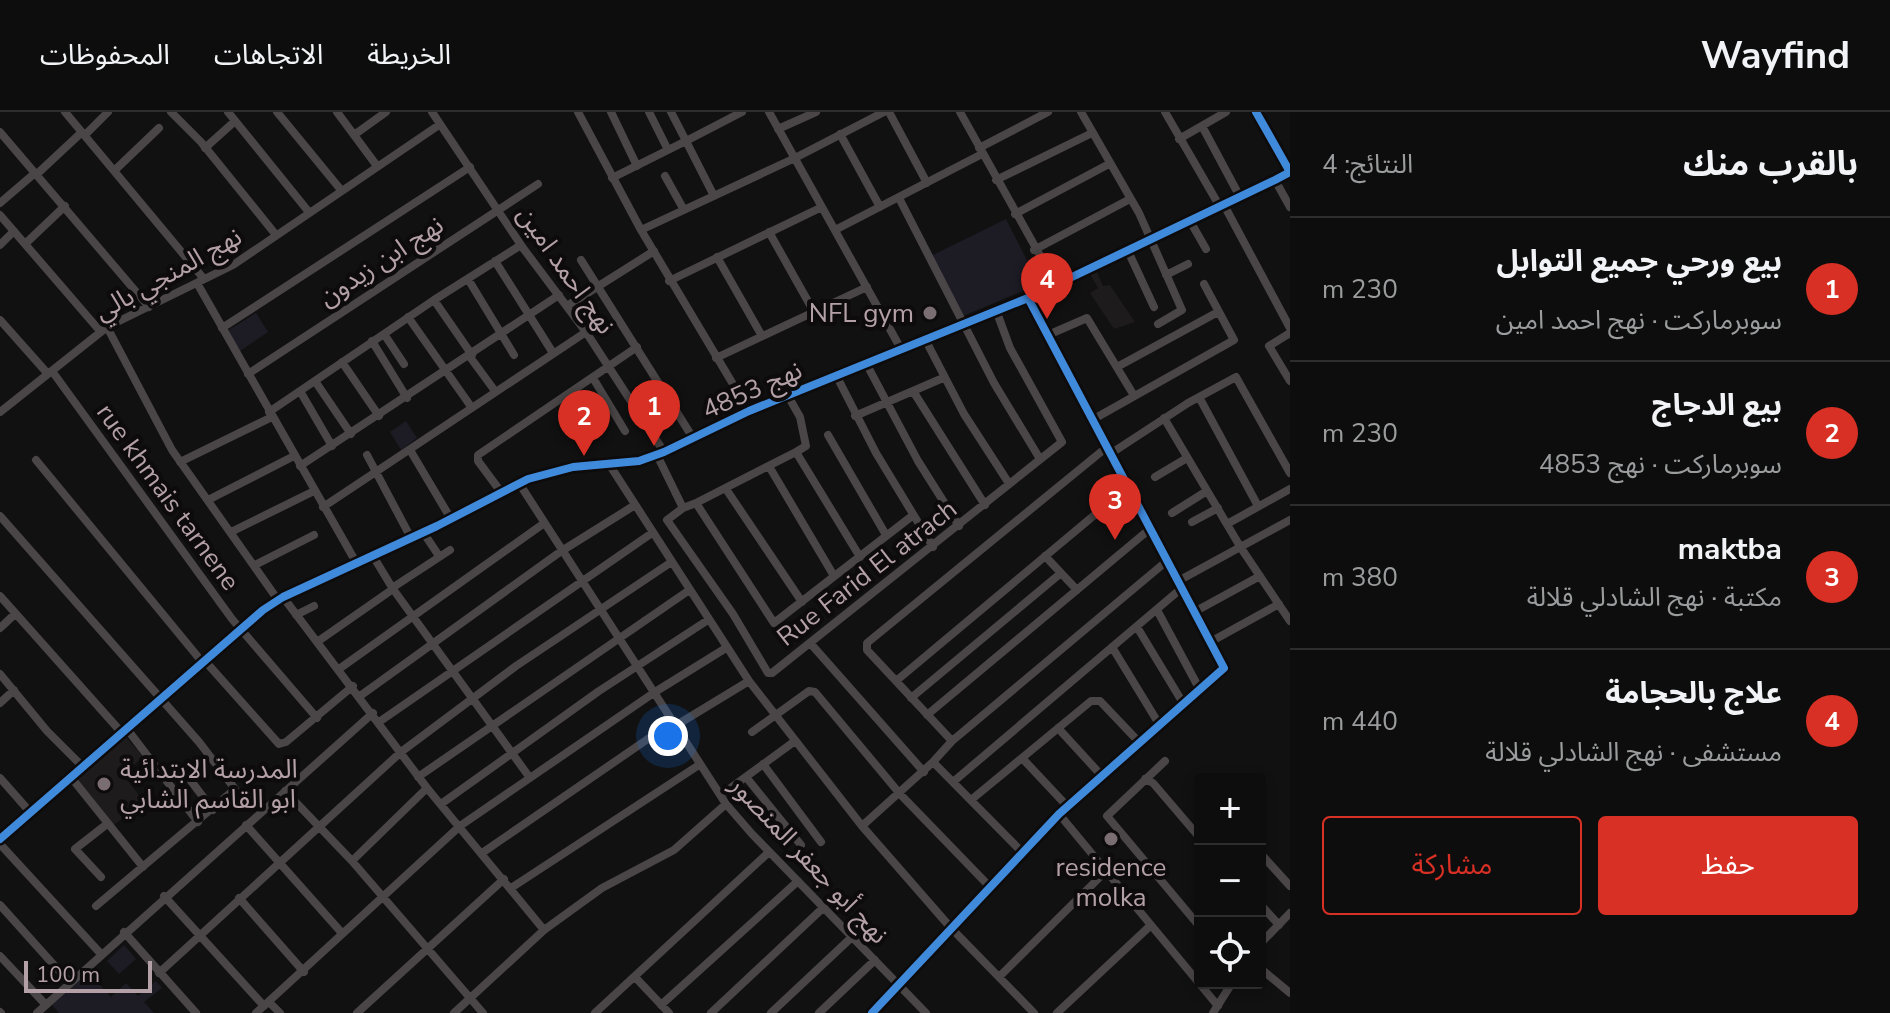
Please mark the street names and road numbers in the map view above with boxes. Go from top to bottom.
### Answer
street label: نهج احمد امين [507,199,623,342]
street label: نهج ابن زيدون [312,208,451,316]
street label: نهج المنجي بالي [88,219,249,331]
street label: نهج 4853 [696,352,808,429]
street label: rue khmais tarnene [88,397,248,597]
street label: Rue Farid El atrach [770,492,964,654]
street label: نهج أبو جعفر المنصور [720,768,896,953]

